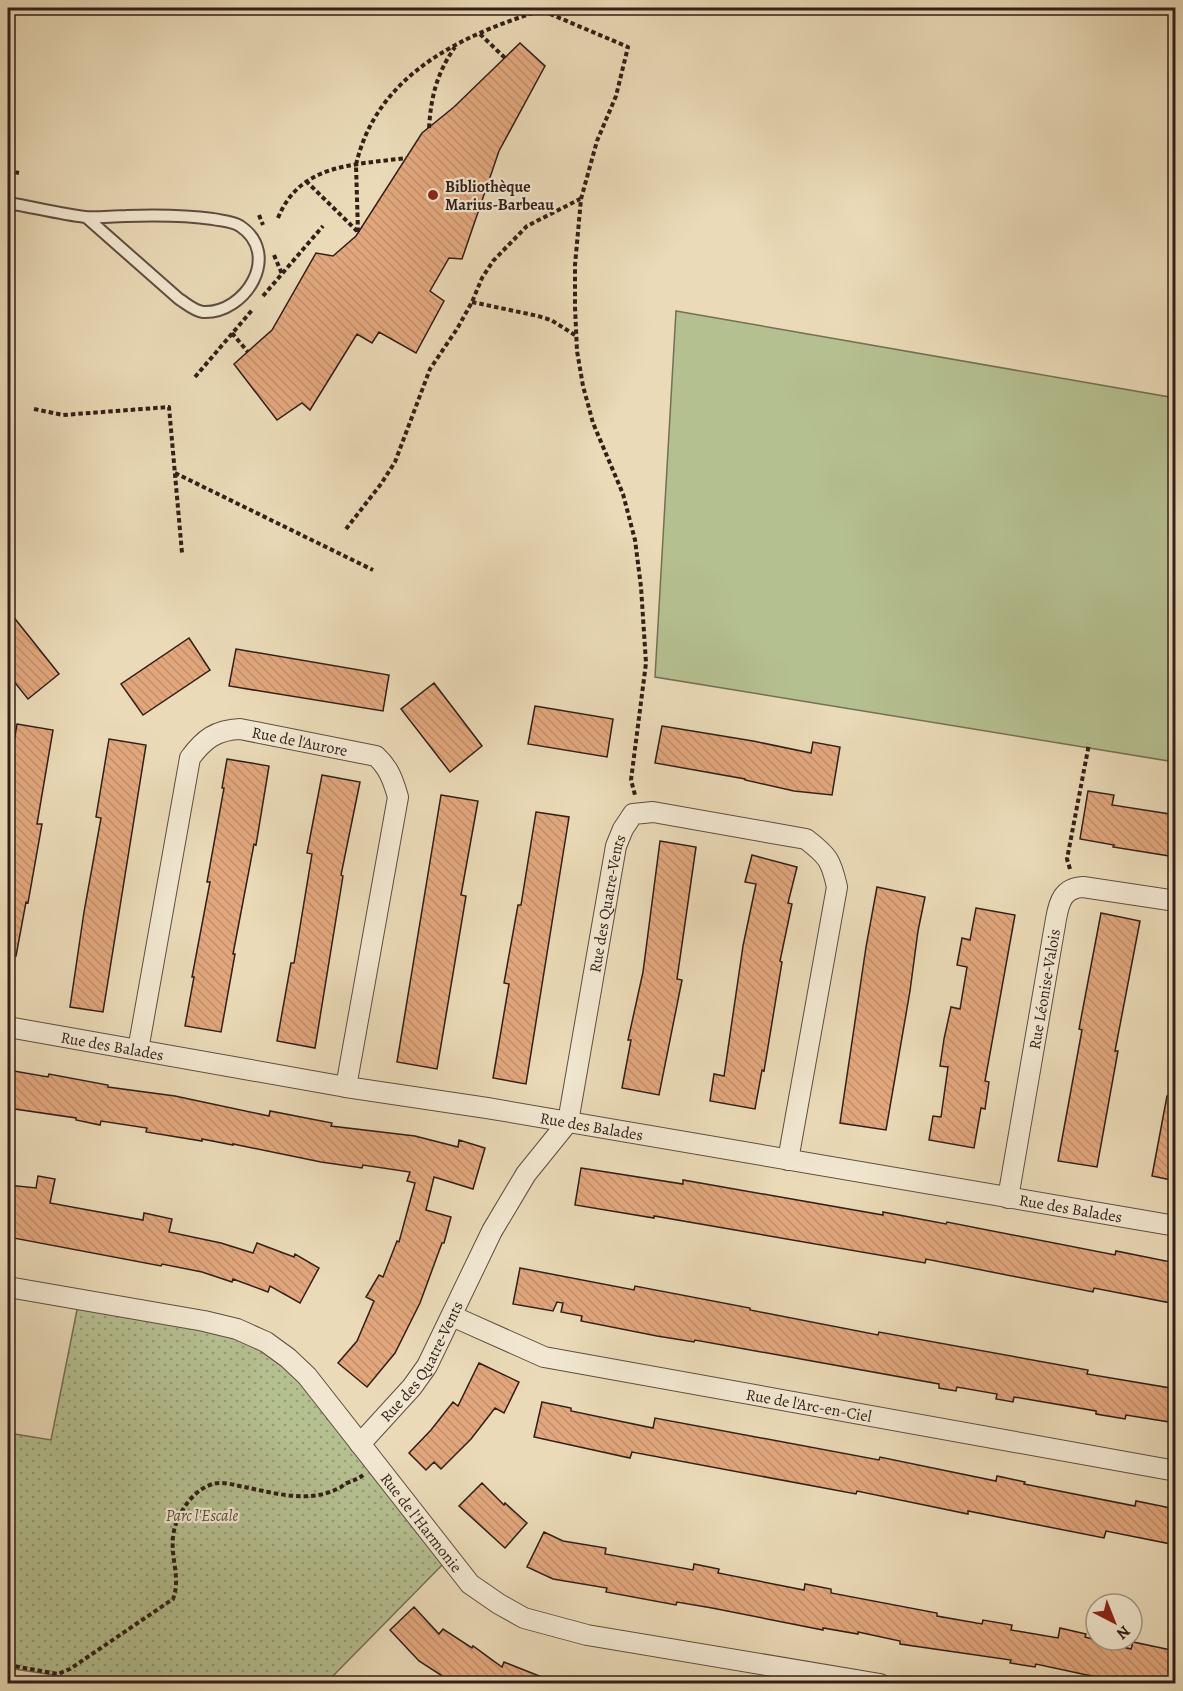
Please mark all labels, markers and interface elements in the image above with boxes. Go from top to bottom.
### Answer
place label: Bibliothèque Marius-Barbeau [445,176,554,216]
marker: Bibliothèque Marius-Barbeau [426,188,440,202]
street label: Rue de l'Aurore [250,722,349,762]
street label: Rue des Quatre-Vents [584,831,632,975]
street label: Rue Léonise-Valois [1024,927,1066,1051]
street label: Rue des Balades [59,1027,165,1066]
street label: Rue des Balades [538,1107,645,1147]
street label: Rue des Balades [1017,1189,1124,1229]
street label: Rue des Quatre-Vents [375,1297,469,1427]
street label: Rue de l'Arc-en-Ciel [744,1384,873,1428]
street label: Rue de l'Harmonie [375,1469,467,1577]
park label: Parc l'Escale [166,1505,238,1527]
north arrow [1084,1592,1144,1652]
text: N [1111,1620,1135,1645]

